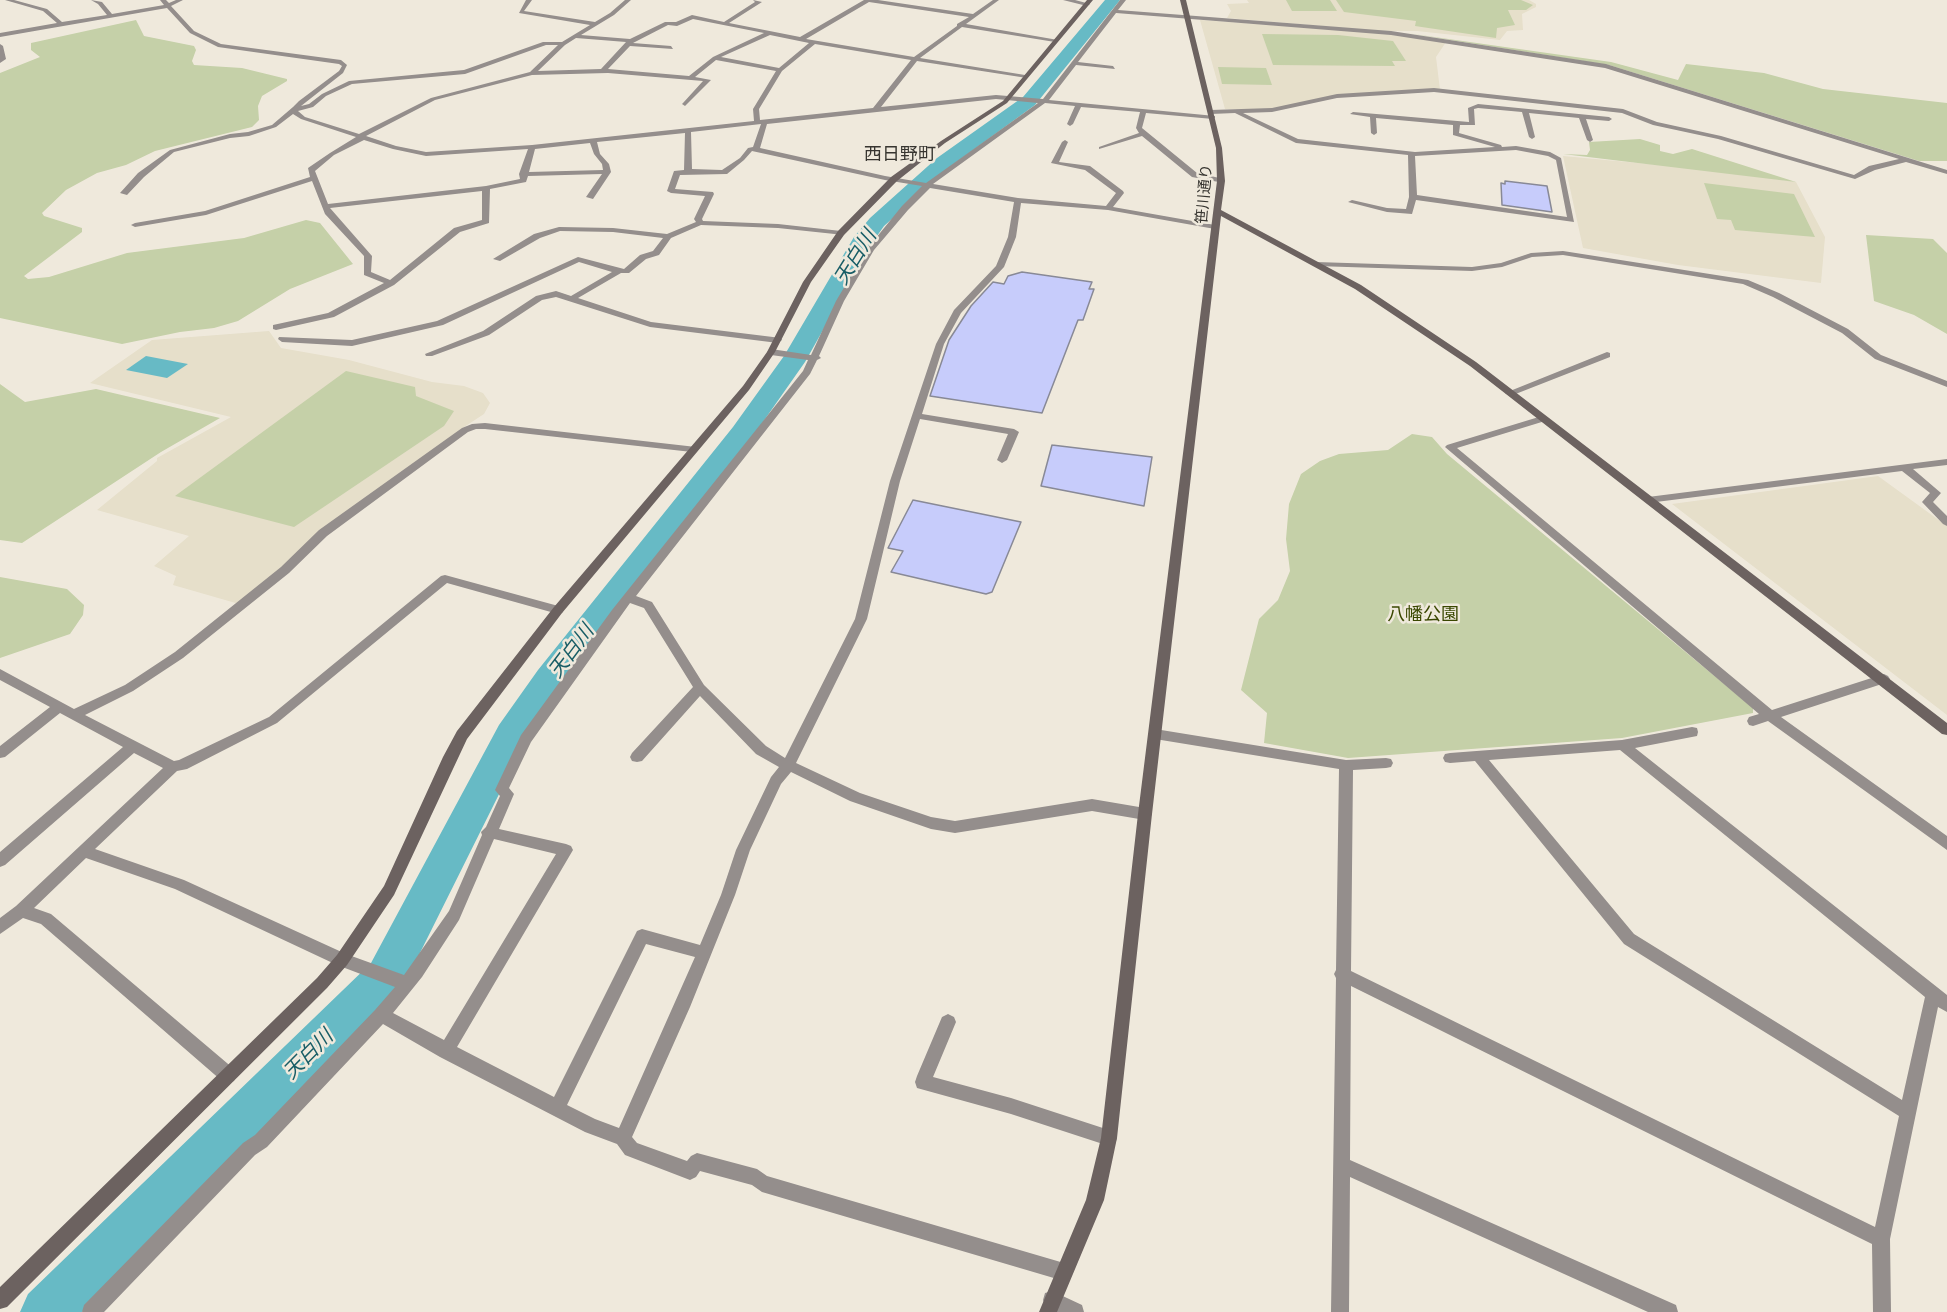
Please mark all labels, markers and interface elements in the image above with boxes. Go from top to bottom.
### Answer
district label: 西日野町 [864,143,936,165]
street label: 笹川通り [1192,163,1216,225]
water label: 天白川 [829,225,881,289]
park label: 八幡公園 [1387,603,1459,625]
water label: 天白川 [543,620,599,682]
water label: 天白川 [278,1024,338,1084]

